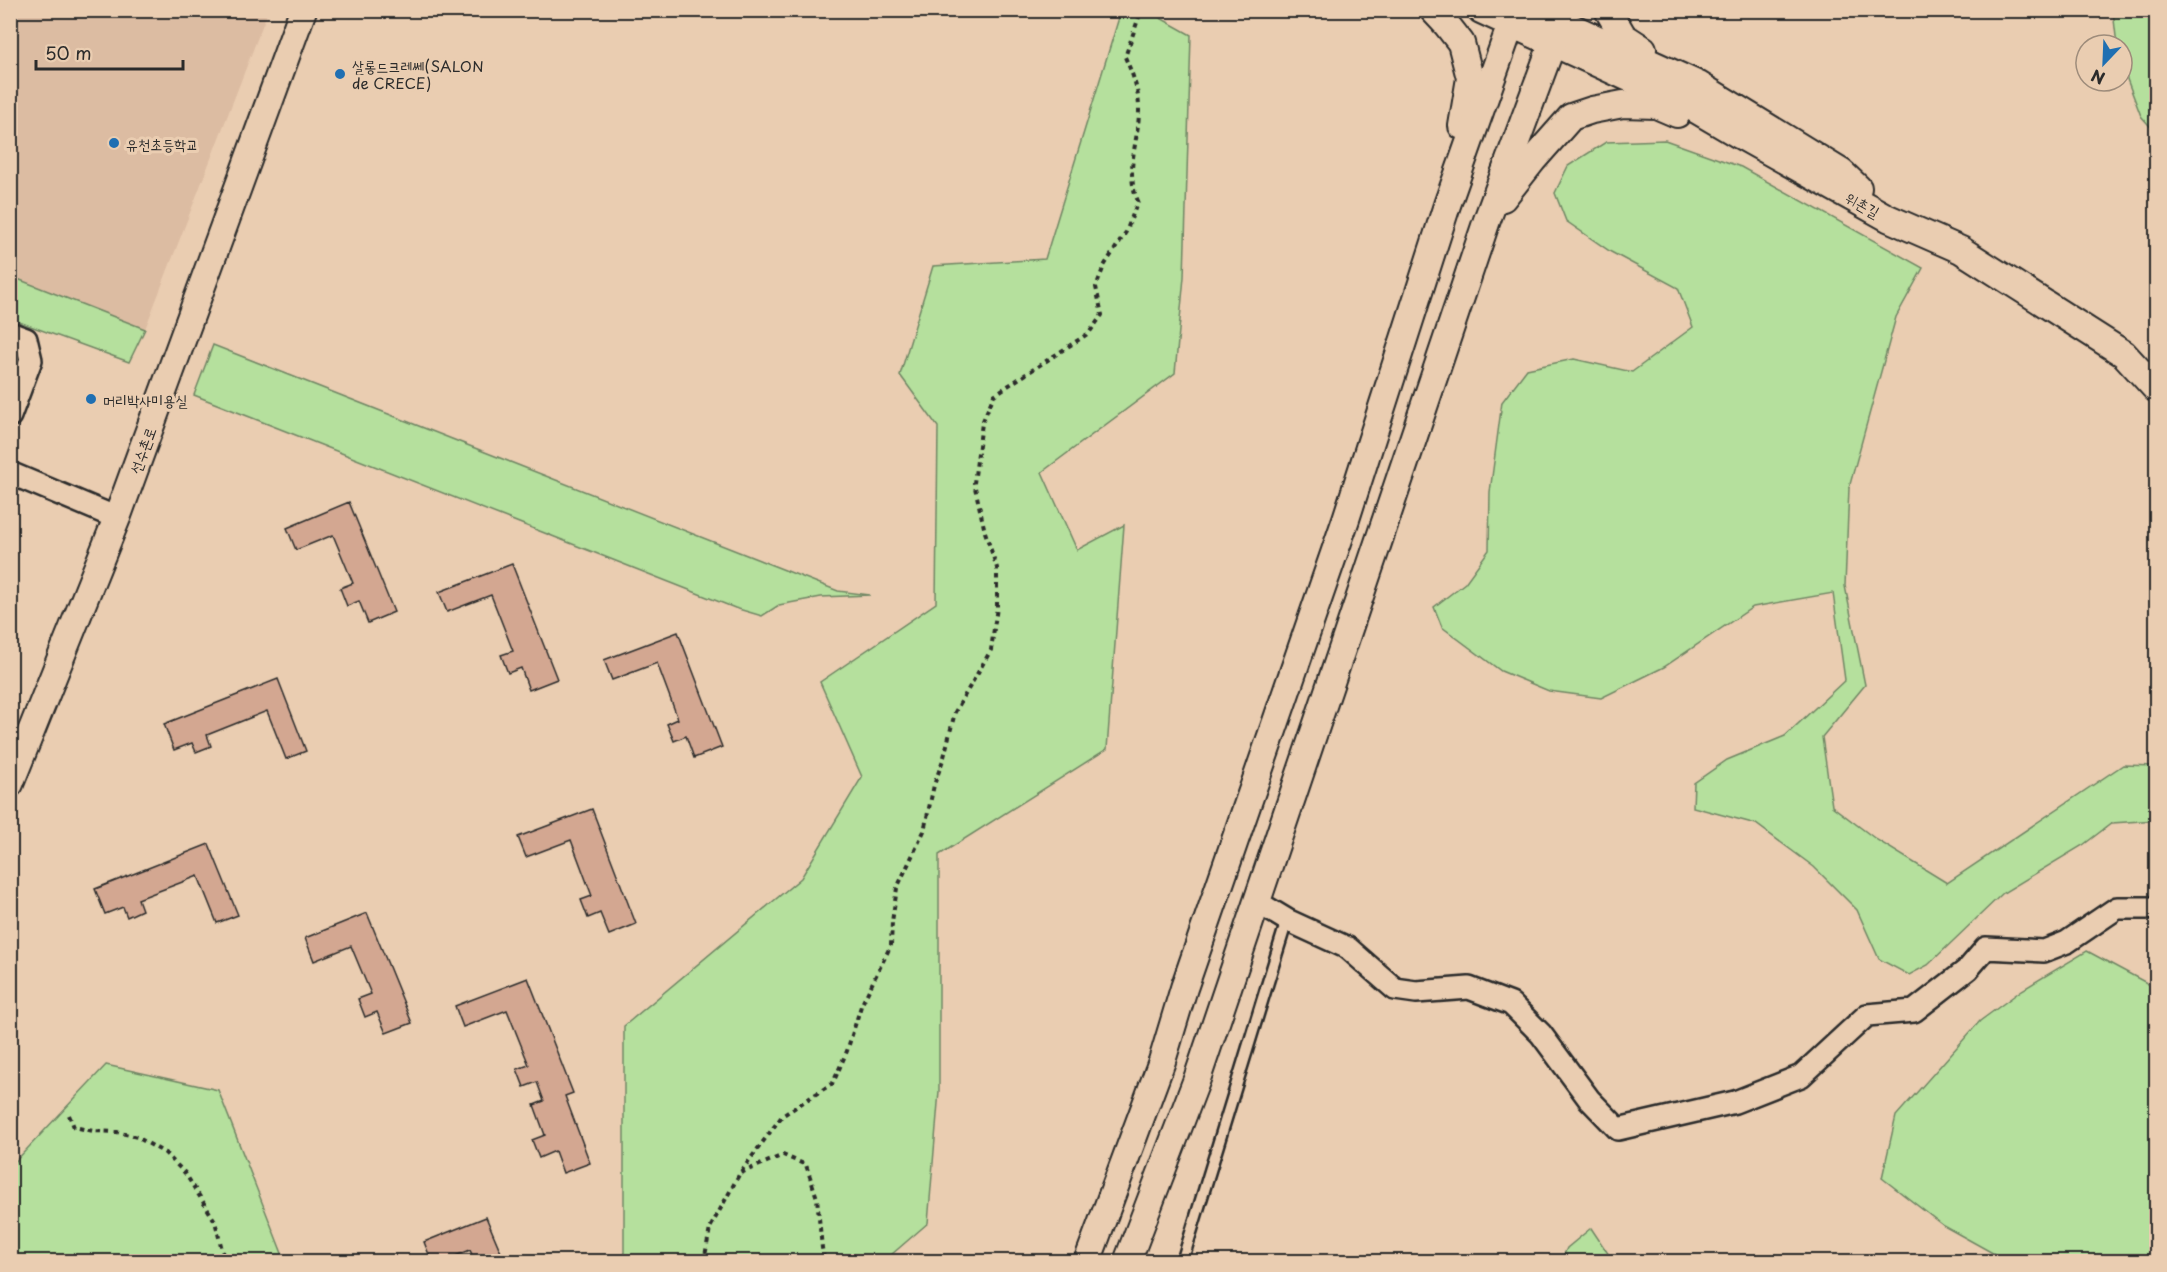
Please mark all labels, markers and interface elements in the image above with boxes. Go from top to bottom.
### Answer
scale bar [36,33,183,71]
north arrow [2074,33,2134,93]
text: 50 m [45,39,92,66]
place label: 살롱드크레쎄(SALON de CRECE) [352,54,484,94]
text: N [2087,64,2108,91]
marker: 살롱드크레쎄(SALON de CRECE) [333,67,347,81]
place label: 유천초등학교 [126,132,198,155]
marker: 유천초등학교 [107,136,121,150]
street label: 위촌길 [1842,185,1884,223]
place label: 머리박사미용실 [103,388,188,411]
marker: 머리박사미용실 [84,392,98,406]
street label: 선수촌로 [123,423,161,477]

